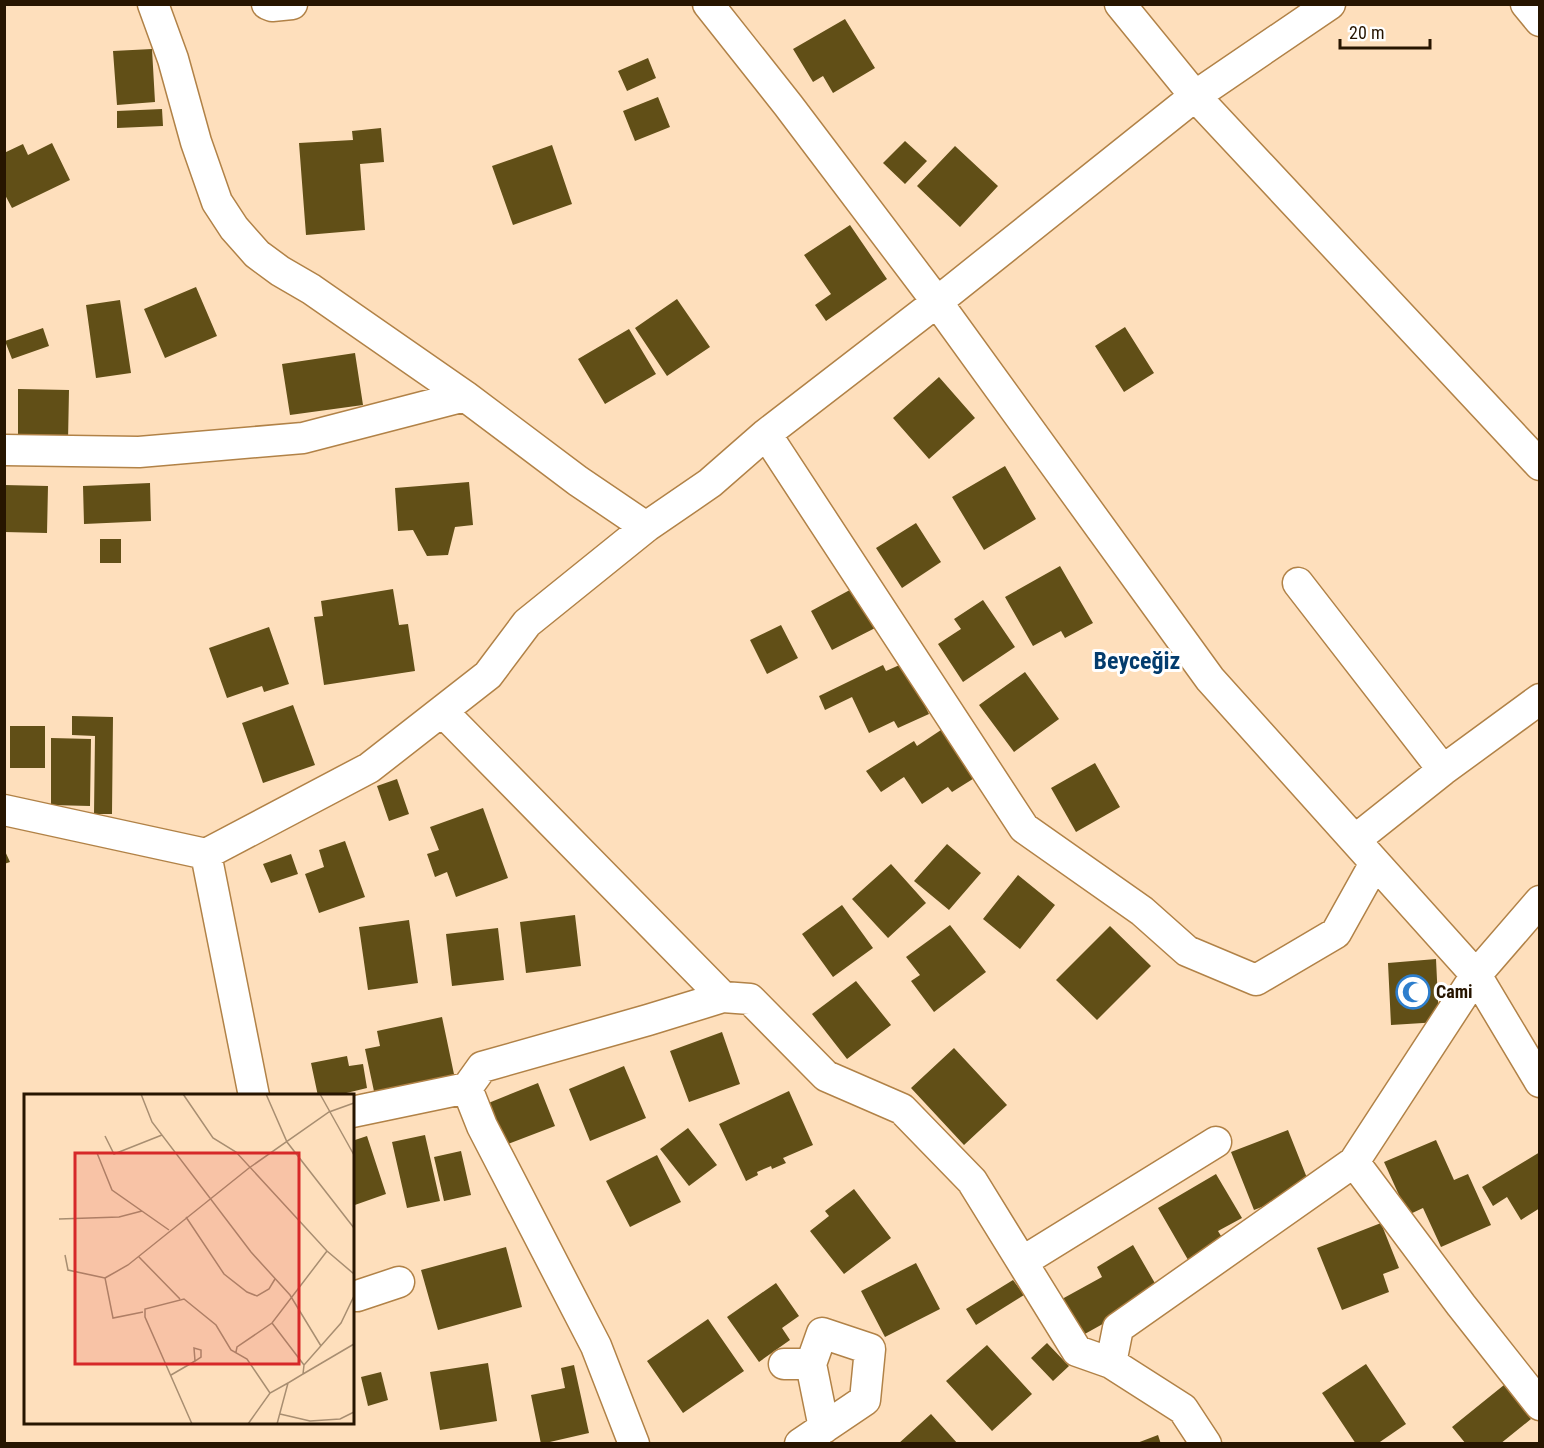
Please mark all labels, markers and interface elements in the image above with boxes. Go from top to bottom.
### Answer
scale bar [1340,12,1430,50]
text: 20 m [1349,22,1384,43]
district label: Beyceğiz [1094,647,1180,675]
mosque icon: Cami [1395,974,1431,1010]
place label: Cami [1436,981,1473,1002]
inset map [24,1094,354,1424]

